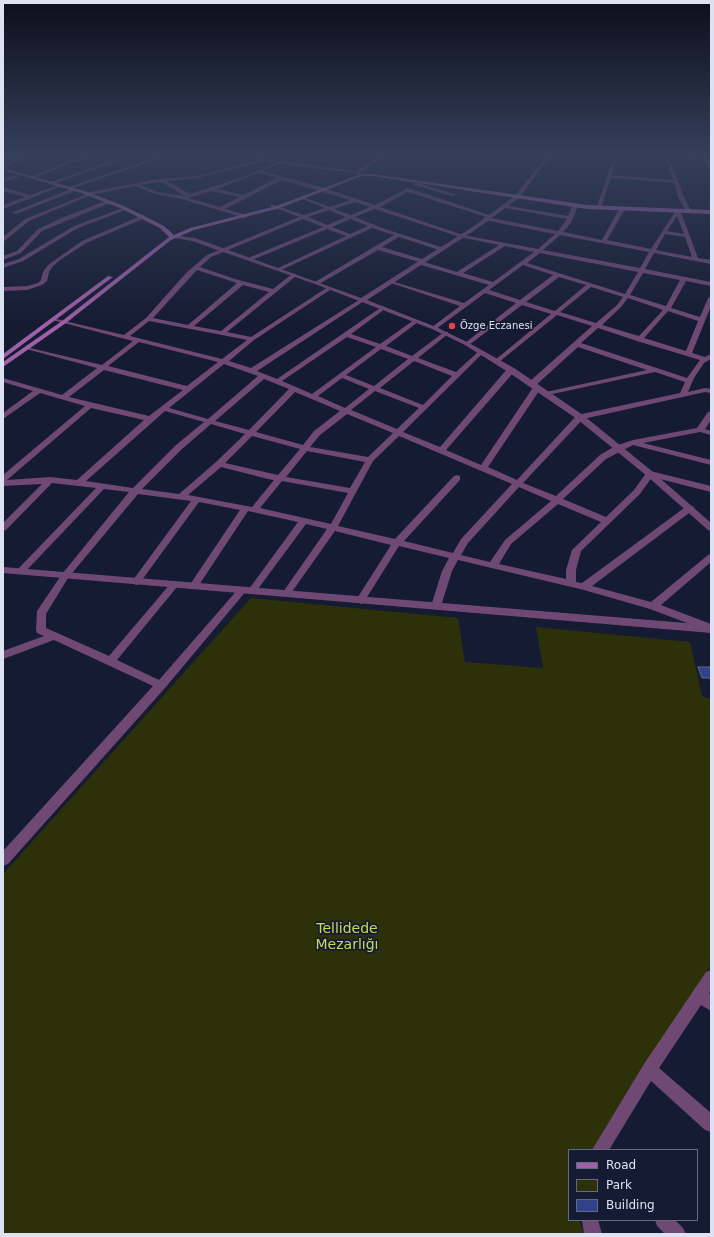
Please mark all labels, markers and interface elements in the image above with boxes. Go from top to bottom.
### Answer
place label: Özge Eczanesi [460,320,532,332]
marker: Özge Eczanesi [447,321,457,331]
park label: Tellidede Mezarlığı [316,921,378,954]
legend [568,1149,698,1221]
text: Road [606,1158,636,1172]
text: Park [606,1178,632,1192]
text: Building [606,1198,655,1212]

